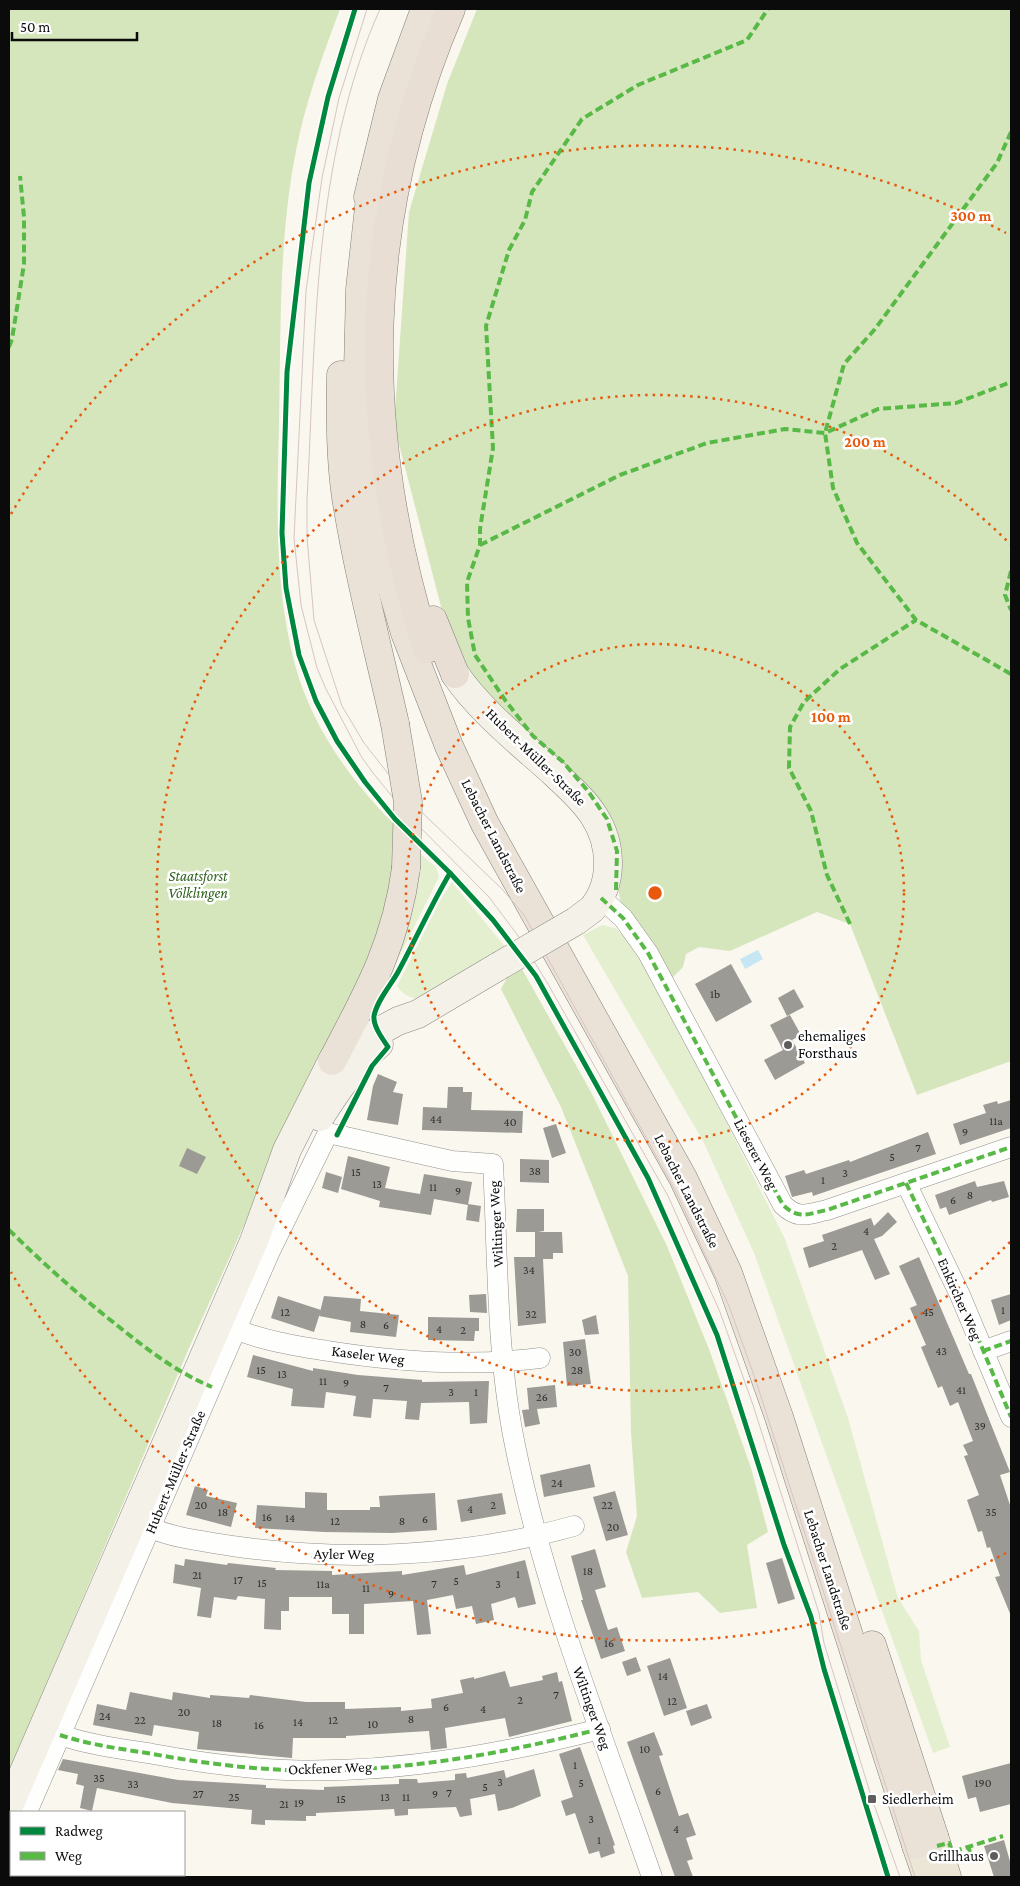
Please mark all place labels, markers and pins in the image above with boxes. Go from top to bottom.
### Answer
centre of rings [646,884,664,902]
place label: ehemaliges Forsthaus [798,1028,866,1061]
marker: ehemaliges Forsthaus [782,1039,794,1051]
place label: Siedlerheim [882,1791,954,1807]
marker: Siedlerheim [866,1793,878,1805]
place label: Grillhaus [929,1848,984,1864]
marker: Grillhaus [988,1850,1000,1862]

